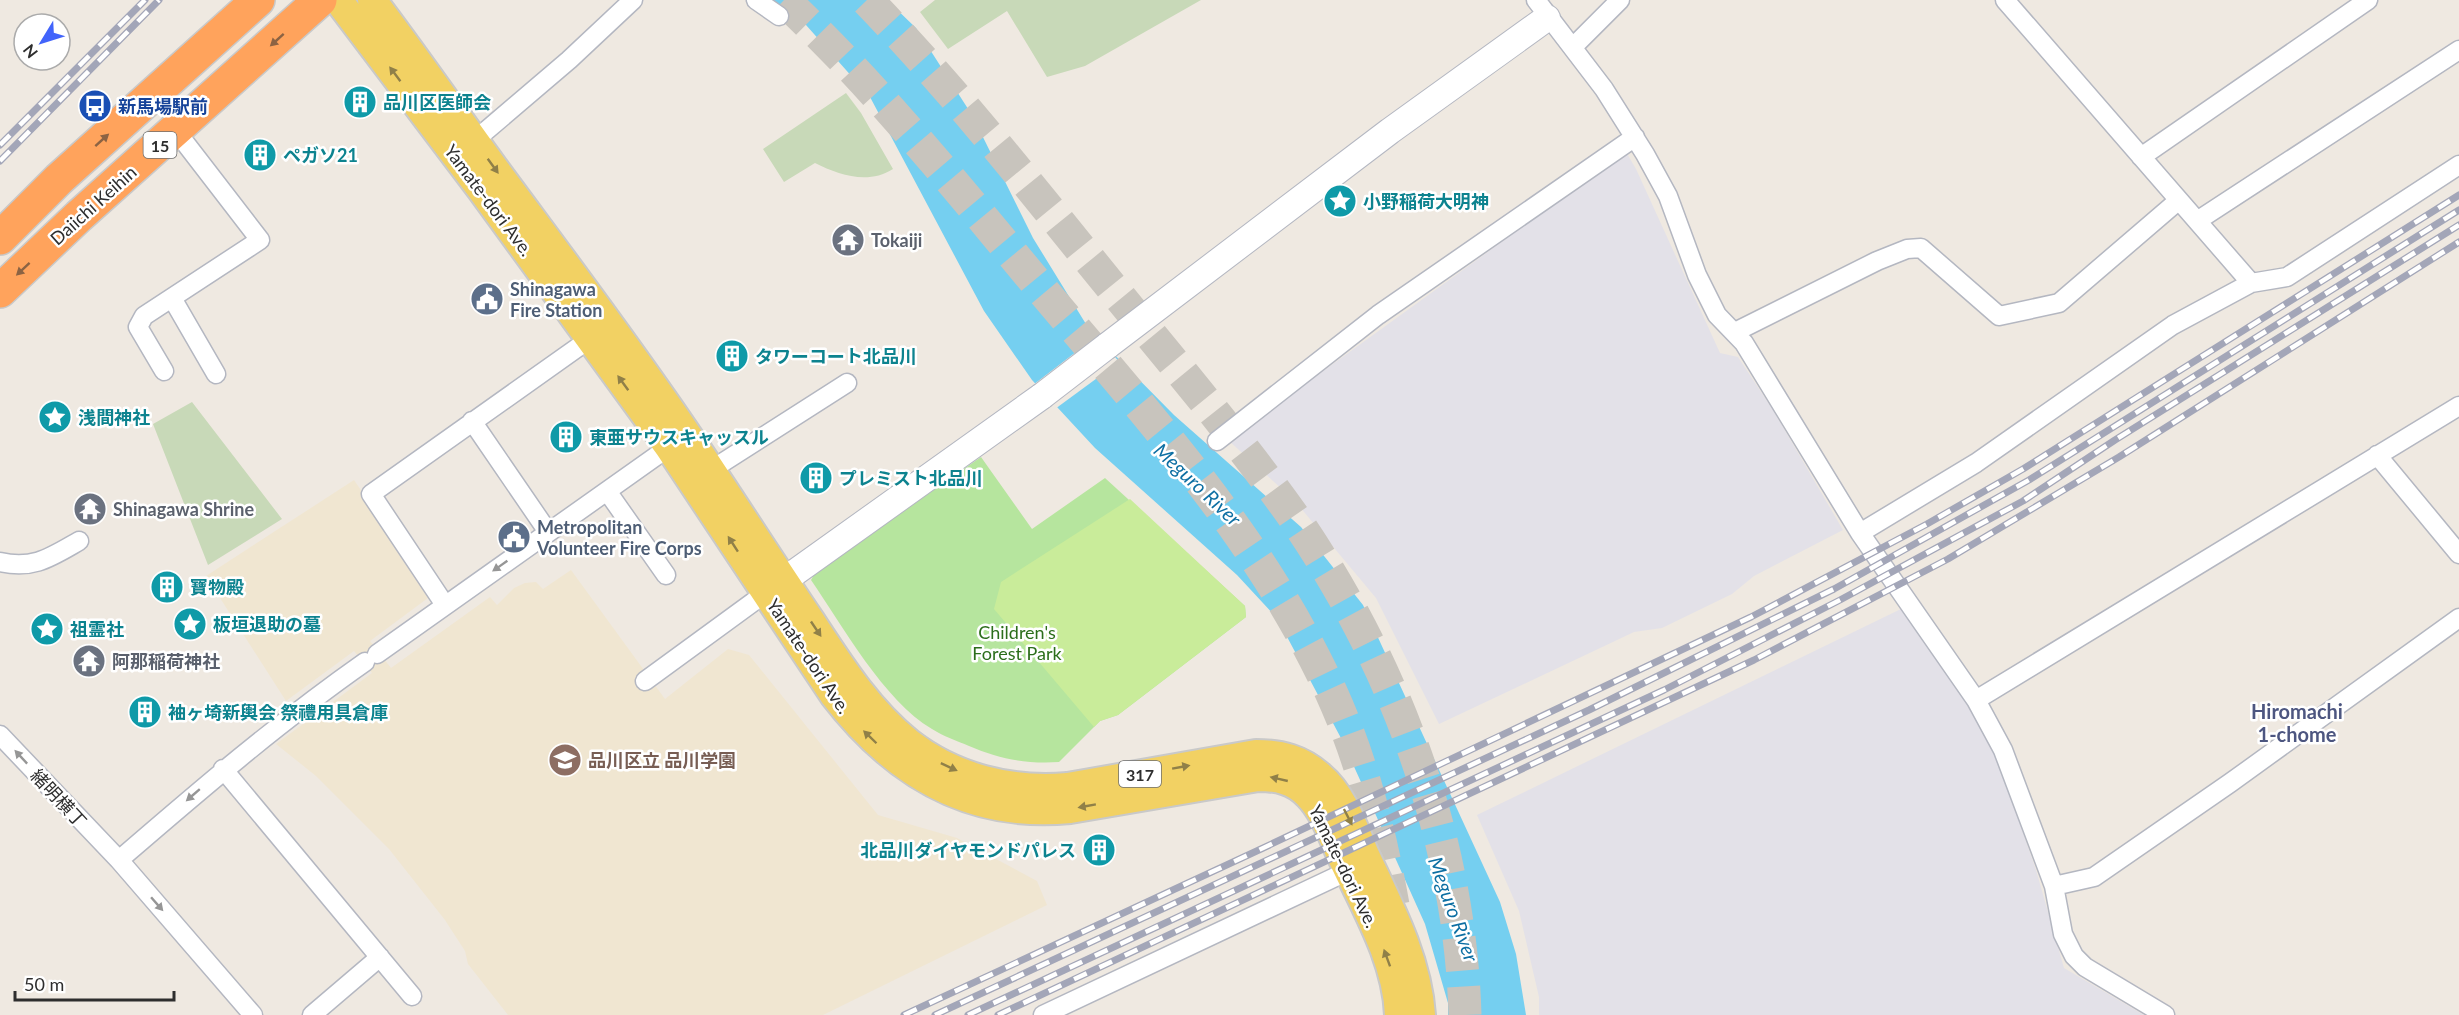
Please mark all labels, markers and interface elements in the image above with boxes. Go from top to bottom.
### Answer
north arrow [12,12,72,72]
one-way arrow [270,33,285,47]
text: N [19,41,41,62]
one-way arrow [389,67,401,82]
building icon: 品川区医師会 [342,84,378,120]
bus stop icon: 新馬場駅前 [77,88,113,124]
place label: 品川区医師会 [383,91,491,113]
place label: 新馬場駅前 [118,95,208,117]
road number: 15 [144,132,176,158]
one-way arrow [94,134,109,147]
building icon: ペガソ21 [242,137,278,173]
street label: Yamate-dori Ave. [440,140,538,260]
place label: ペガソ21 [283,144,358,166]
one-way arrow [487,158,499,174]
street label: Daiichi Keihin [45,161,141,249]
place icon: 小野稲荷大明神 [1322,183,1358,219]
place label: 小野稲荷大明神 [1363,190,1489,212]
temple icon: Tokaiji [830,222,866,258]
place label: Tokaiji [871,229,922,251]
one-way arrow [17,261,31,275]
place label: Shinagawa Fire Station [510,278,602,321]
public building icon: Shinagawa Fire Station [469,281,505,317]
building icon: タワーコート北品川 [714,338,750,374]
place label: タワーコート北品川 [755,345,917,367]
one-way arrow [617,375,629,391]
place icon: 浅間神社 [37,399,73,435]
place label: 浅間神社 [78,406,150,428]
building icon: 東亜サウスキャッスル [548,419,584,455]
place label: 東亜サウスキャッスル [589,426,769,448]
water label: Meguro River [1150,438,1247,531]
building icon: プレミスト北品川 [798,460,834,496]
place label: プレミスト北品川 [839,467,983,489]
temple icon: Shinagawa Shrine [72,491,108,527]
place label: Shinagawa Shrine [113,498,254,520]
place label: Metropolitan Volunteer Fire Corps [536,516,702,559]
public building icon: Metropolitan Volunteer Fire Corps [496,519,532,555]
one-way arrow [728,536,739,552]
one-way arrow [493,560,509,572]
building icon: 寶物殿 [149,569,185,605]
place label: 寶物殿 [190,576,244,598]
street label: Yamate-dori Ave. [762,594,856,718]
place icon: 板垣退助の墓 [172,606,208,642]
place icon: 祖霊社 [29,611,65,647]
place label: 板垣退助の墓 [213,613,321,635]
place label: 祖霊社 [70,618,124,640]
one-way arrow [810,621,821,637]
park label: Children's Forest Park [972,621,1063,664]
temple icon: 阿那稲荷神社 [71,643,107,679]
place label: 阿那稲荷神社 [112,650,220,672]
building icon: 袖ヶ埼新輿会 祭禮用具倉庫 [127,694,163,730]
district label: Hiromachi 1-chome [2251,699,2343,746]
place label: 袖ヶ埼新輿会 祭禮用具倉庫 [168,701,388,723]
one-way arrow [863,730,878,744]
school or university icon: 品川区立 品川学園 [547,742,583,778]
place label: 品川区立 品川学園 [588,749,736,771]
one-way arrow [14,750,28,764]
road number: 317 [1119,761,1161,787]
one-way arrow [941,762,959,772]
one-way arrow [1172,762,1191,771]
street label: 緒明横丁 [26,764,92,832]
one-way arrow [1269,774,1288,783]
one-way arrow [185,789,201,802]
street label: Yamate-dori Ave. [1305,801,1383,931]
one-way arrow [1077,802,1096,811]
one-way arrow [1343,808,1352,825]
building icon: 北品川ダイヤモンドパレス [1081,832,1117,868]
place label: 北品川ダイヤモンドパレス [861,839,1076,861]
water label: Meguro River [1424,853,1485,966]
one-way arrow [150,896,163,911]
one-way arrow [1381,949,1391,967]
scale bar [15,964,174,1002]
text: 50 m [24,973,64,995]

